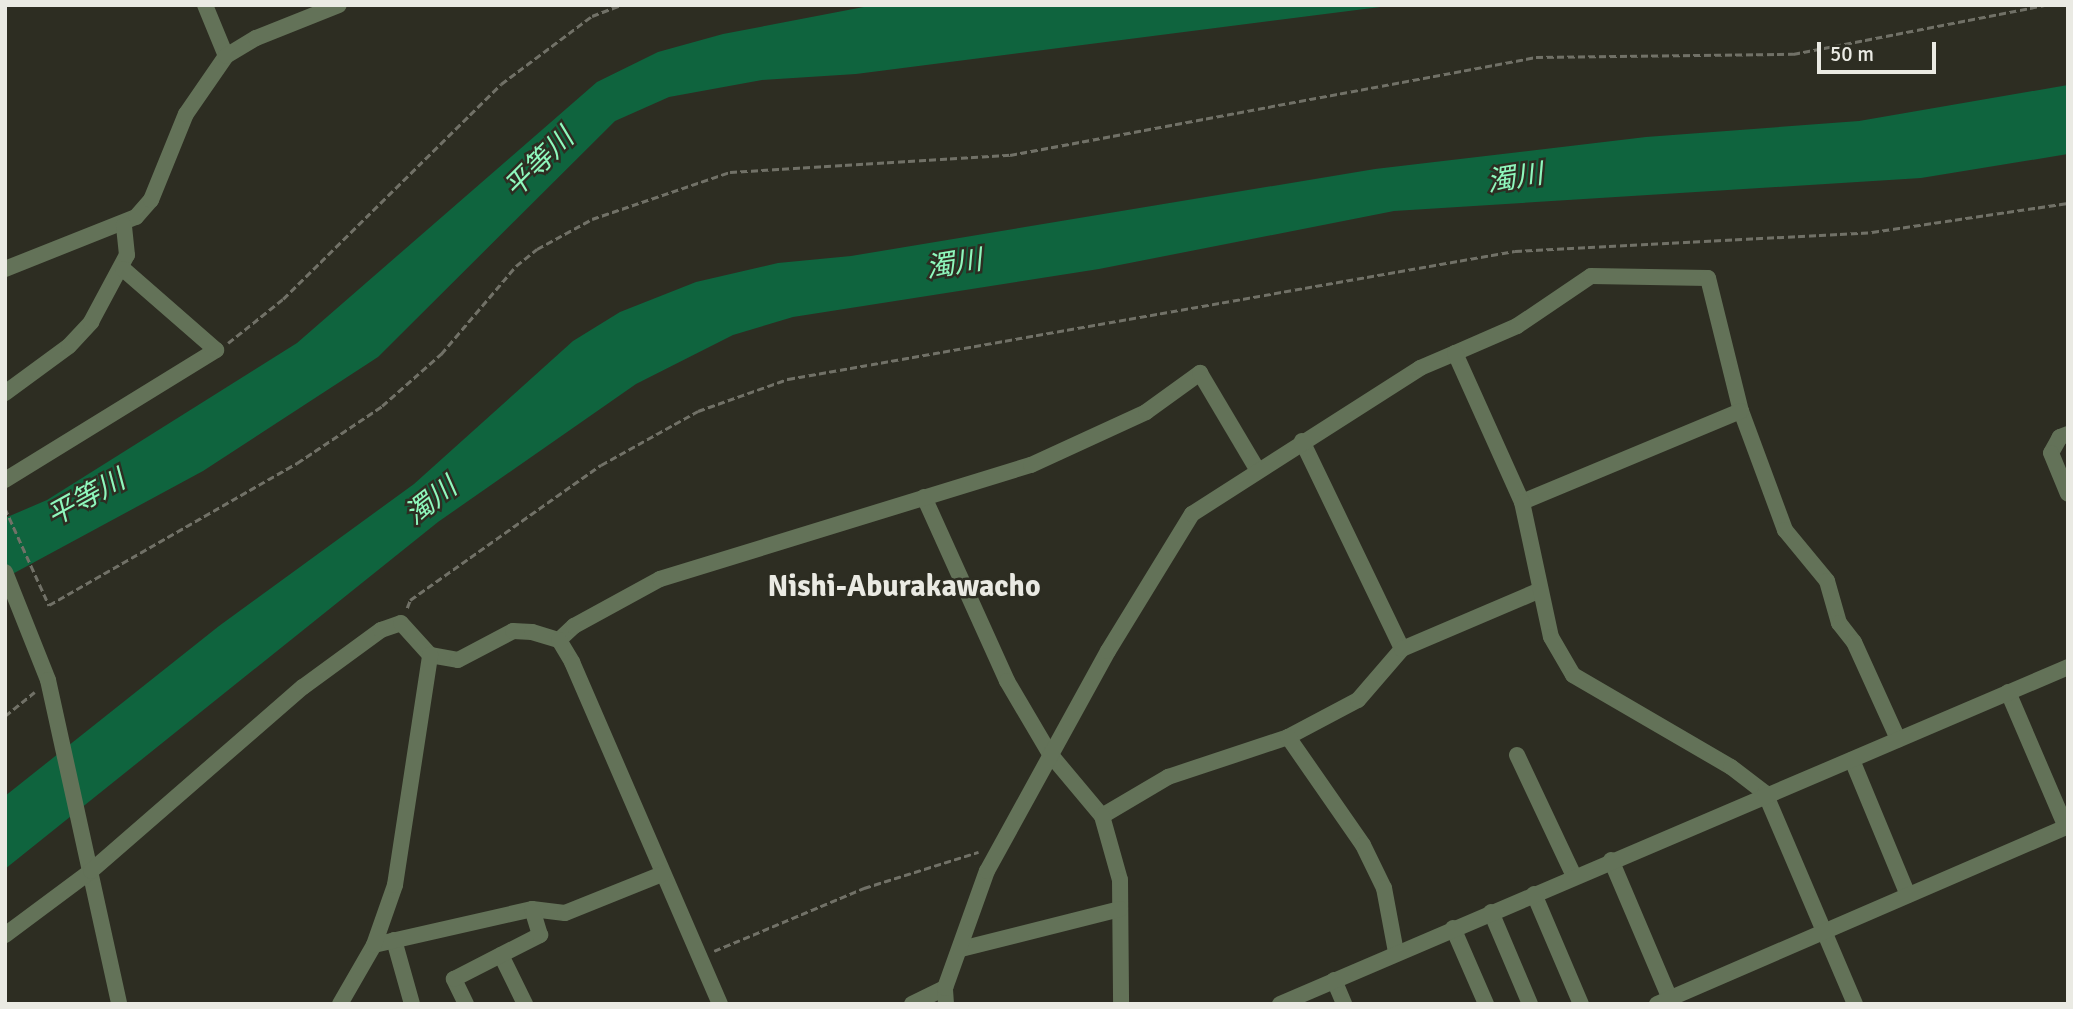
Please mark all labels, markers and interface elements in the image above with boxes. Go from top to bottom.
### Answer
scale bar [1821,28,1940,72]
text: 50 m [1830,41,1874,67]
water label: 平等川 [497,121,581,205]
water label: 濁川 [1485,157,1545,199]
water label: 濁川 [924,243,984,285]
water label: 平等川 [41,463,131,533]
water label: 濁川 [399,471,463,531]
district label: Nishi-Aburakawacho [767,569,1041,605]

